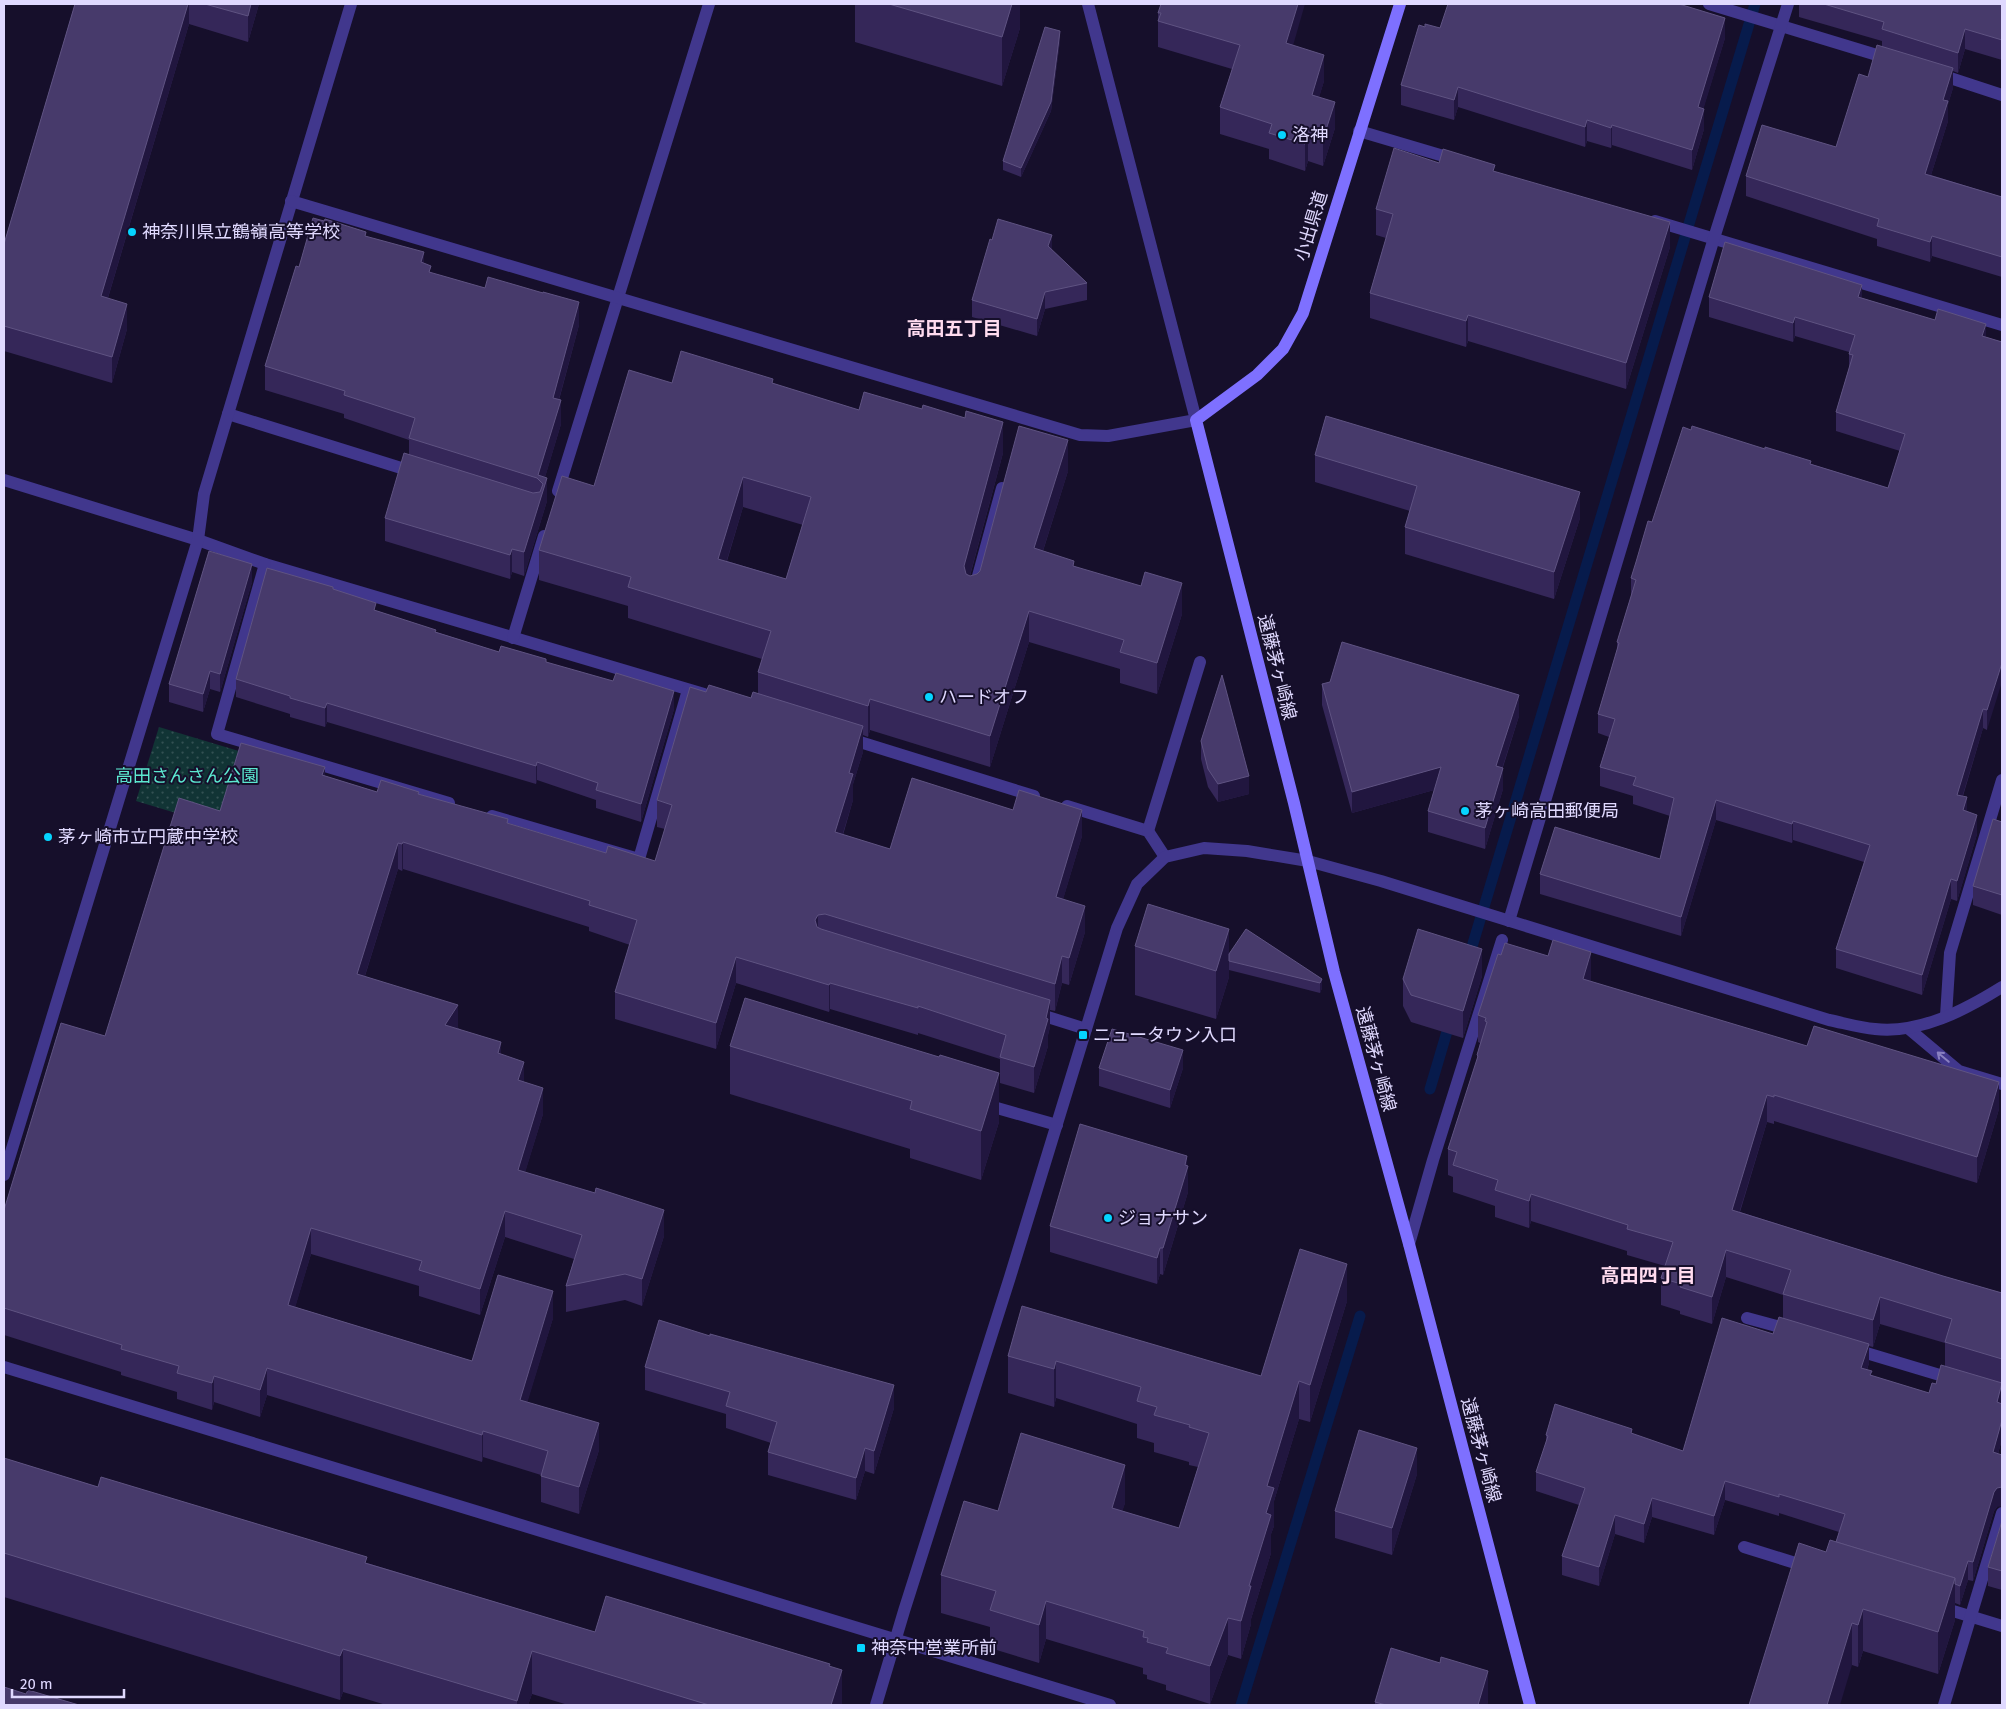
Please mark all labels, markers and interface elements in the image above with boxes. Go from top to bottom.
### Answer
place label: 洛神 [1292,124,1328,146]
marker: 洛神 [1276,129,1288,141]
street label: 小出県道 [1290,188,1332,264]
place label: 神奈川県立鶴嶺高等学校 [142,221,340,243]
marker: 神奈川県立鶴嶺高等学校 [126,226,138,238]
district label: 高田五丁目 [906,317,1002,340]
street label: 遠藤茅ヶ崎線 [1253,612,1301,722]
place label: ハードオフ [939,686,1029,708]
marker: ハードオフ [923,691,935,703]
park label: 高田さんさん公園 [115,765,259,787]
place label: 茅ヶ崎高田郵便局 [1475,800,1619,822]
marker: 茅ヶ崎高田郵便局 [1459,805,1471,817]
place label: 茅ヶ崎市立円蔵中学校 [58,826,238,848]
marker: 茅ヶ崎市立円蔵中学校 [42,831,54,843]
street label: 遠藤茅ヶ崎線 [1351,1004,1401,1114]
place label: ニュータウン入口 [1093,1024,1237,1046]
marker: ニュータウン入口 [1077,1029,1089,1041]
one-way arrow [1937,1052,1950,1063]
place label: ジョナサン [1118,1207,1208,1229]
marker: ジョナサン [1102,1212,1114,1224]
district label: 高田四丁目 [1600,1264,1696,1287]
street label: 遠藤茅ヶ崎線 [1456,1395,1506,1505]
place label: 神奈中営業所前 [871,1637,997,1659]
marker: 神奈中営業所前 [855,1642,867,1654]
scale bar [12,1666,125,1698]
text: 20 m [20,1675,53,1693]

